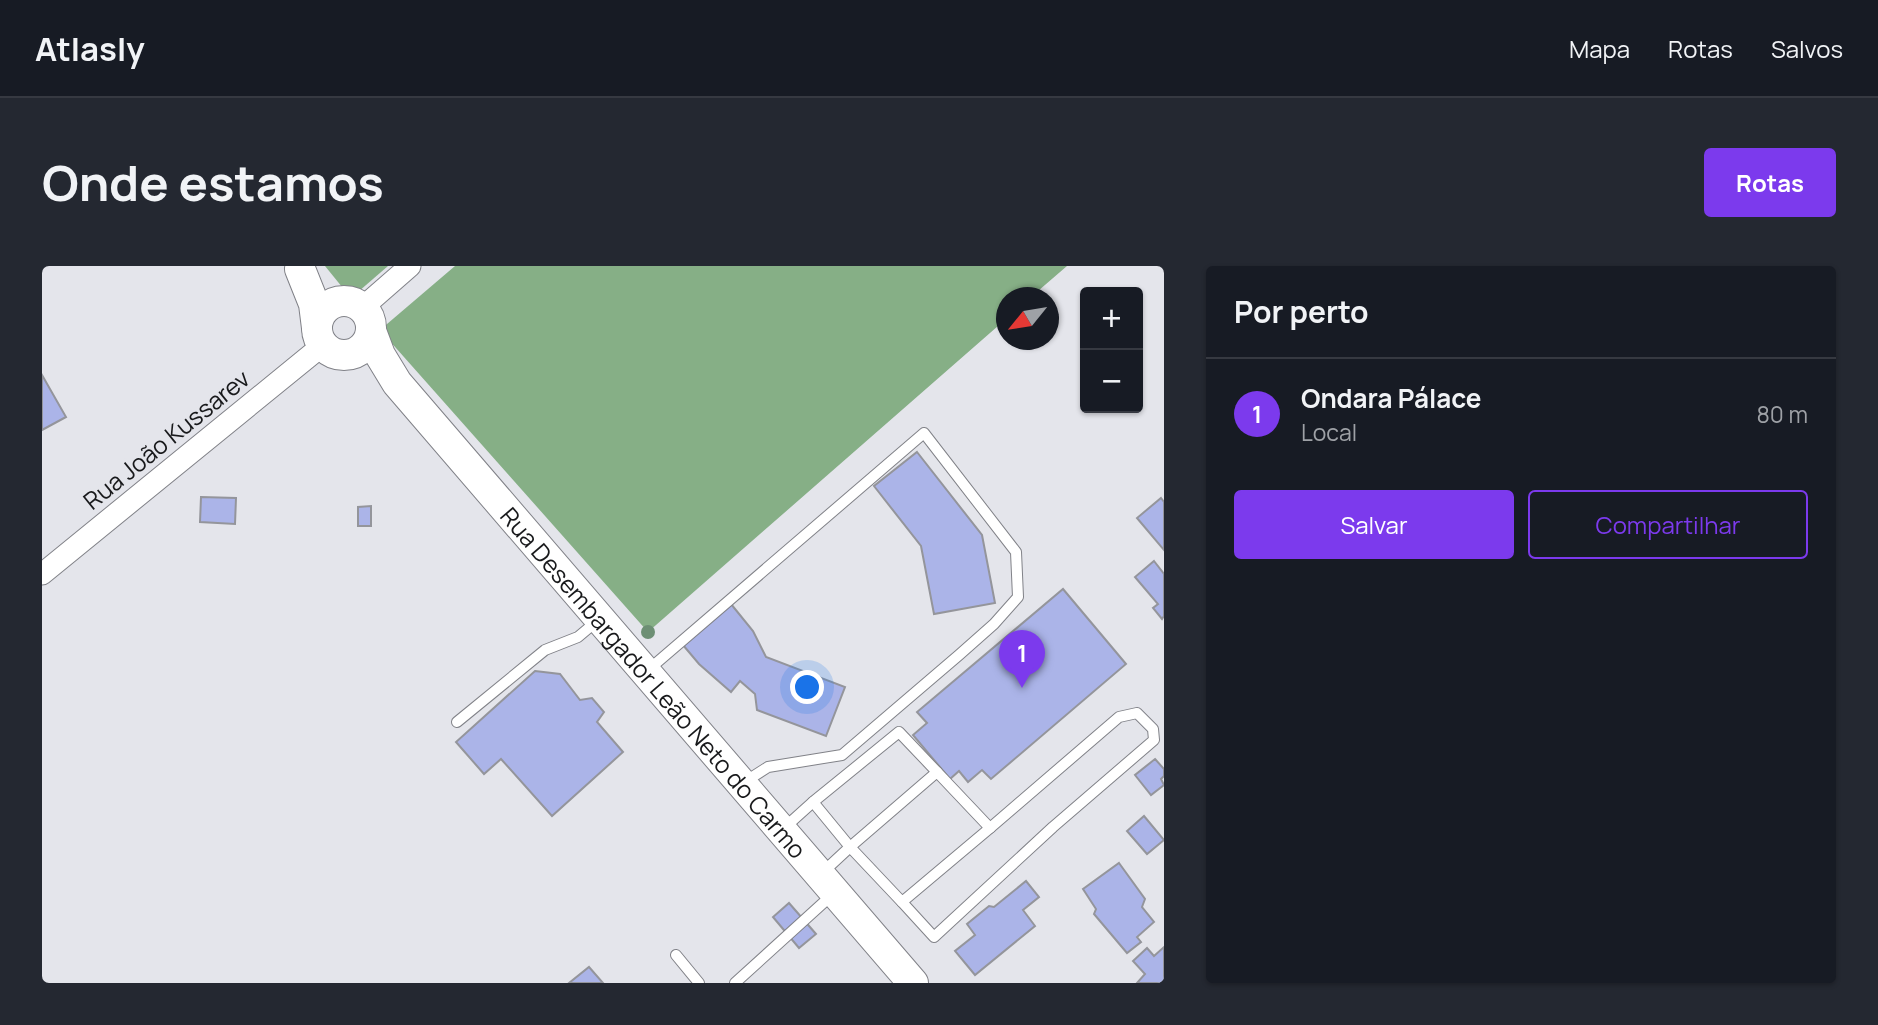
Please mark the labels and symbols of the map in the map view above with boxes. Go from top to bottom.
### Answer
north arrow [996,287,1059,350]
street label: Rua João Kussarev [76,362,256,516]
street label: Rua Desembargador Leão Neto do Carmo [494,499,815,865]
pin: 1 [999,630,1045,688]
your location [790,670,824,704]

